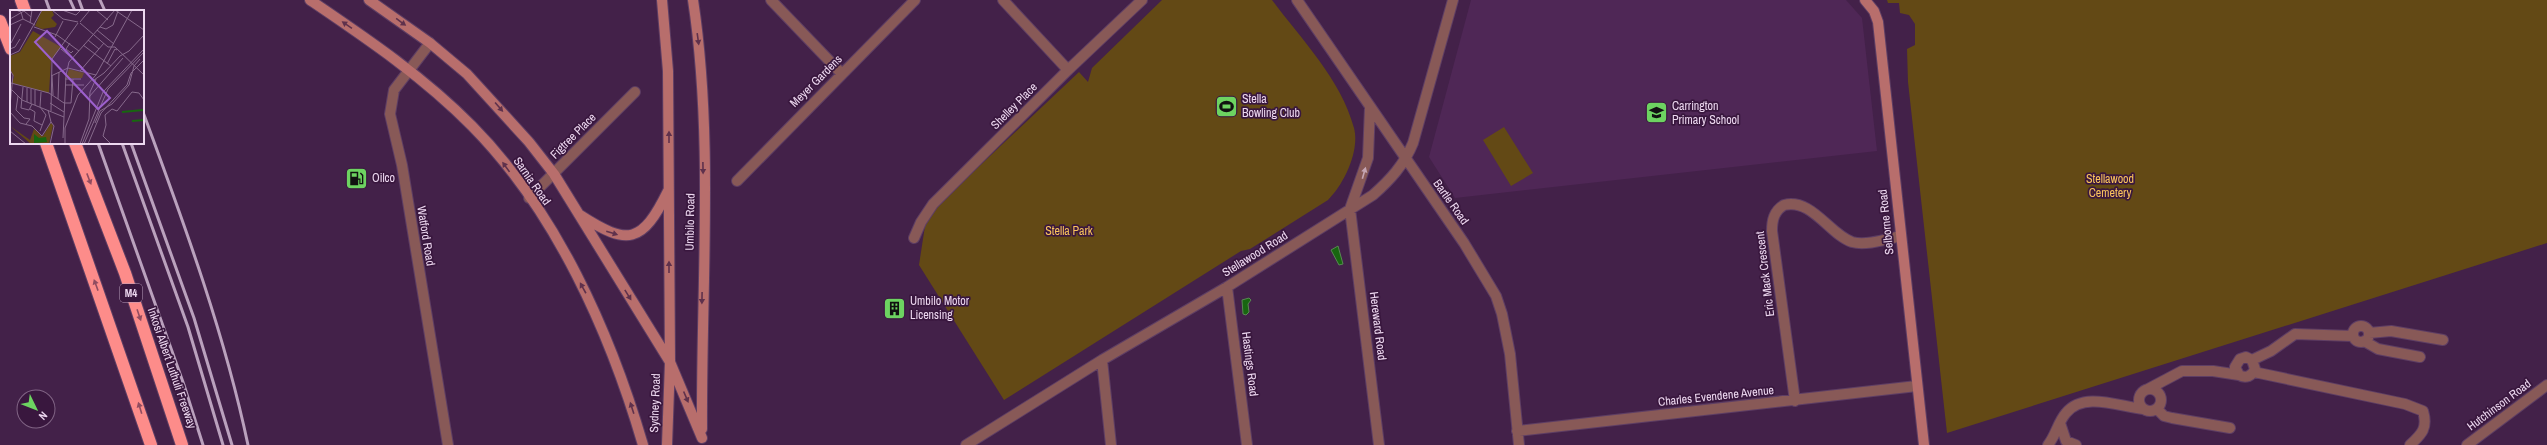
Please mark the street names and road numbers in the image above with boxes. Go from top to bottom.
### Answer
street label: Meyer Gardens [786,51,846,111]
street label: Shelley Place [987,79,1041,133]
street label: Figtree Place [547,110,599,162]
street label: Sarnia Road [510,154,554,208]
street label: Bartle Road [1430,176,1472,228]
street label: Selborne Road [1875,189,1897,255]
street label: Umbilo Road [682,193,698,251]
street label: Watford Road [413,205,439,267]
street label: Stellawood Road [1219,228,1291,280]
street label: Eric Mack Crescent [1752,230,1778,318]
road number: M4 [120,284,142,302]
street label: Hereward Road [1366,291,1390,361]
street label: Inkosi Albert Luthuli Freeway [144,305,200,431]
street label: Hastings Road [1238,331,1262,397]
street label: Sydney Road [646,373,664,433]
street label: Hutchinson Road [2464,376,2534,434]
street label: Charles Evendene Avenue [1657,382,1775,410]

